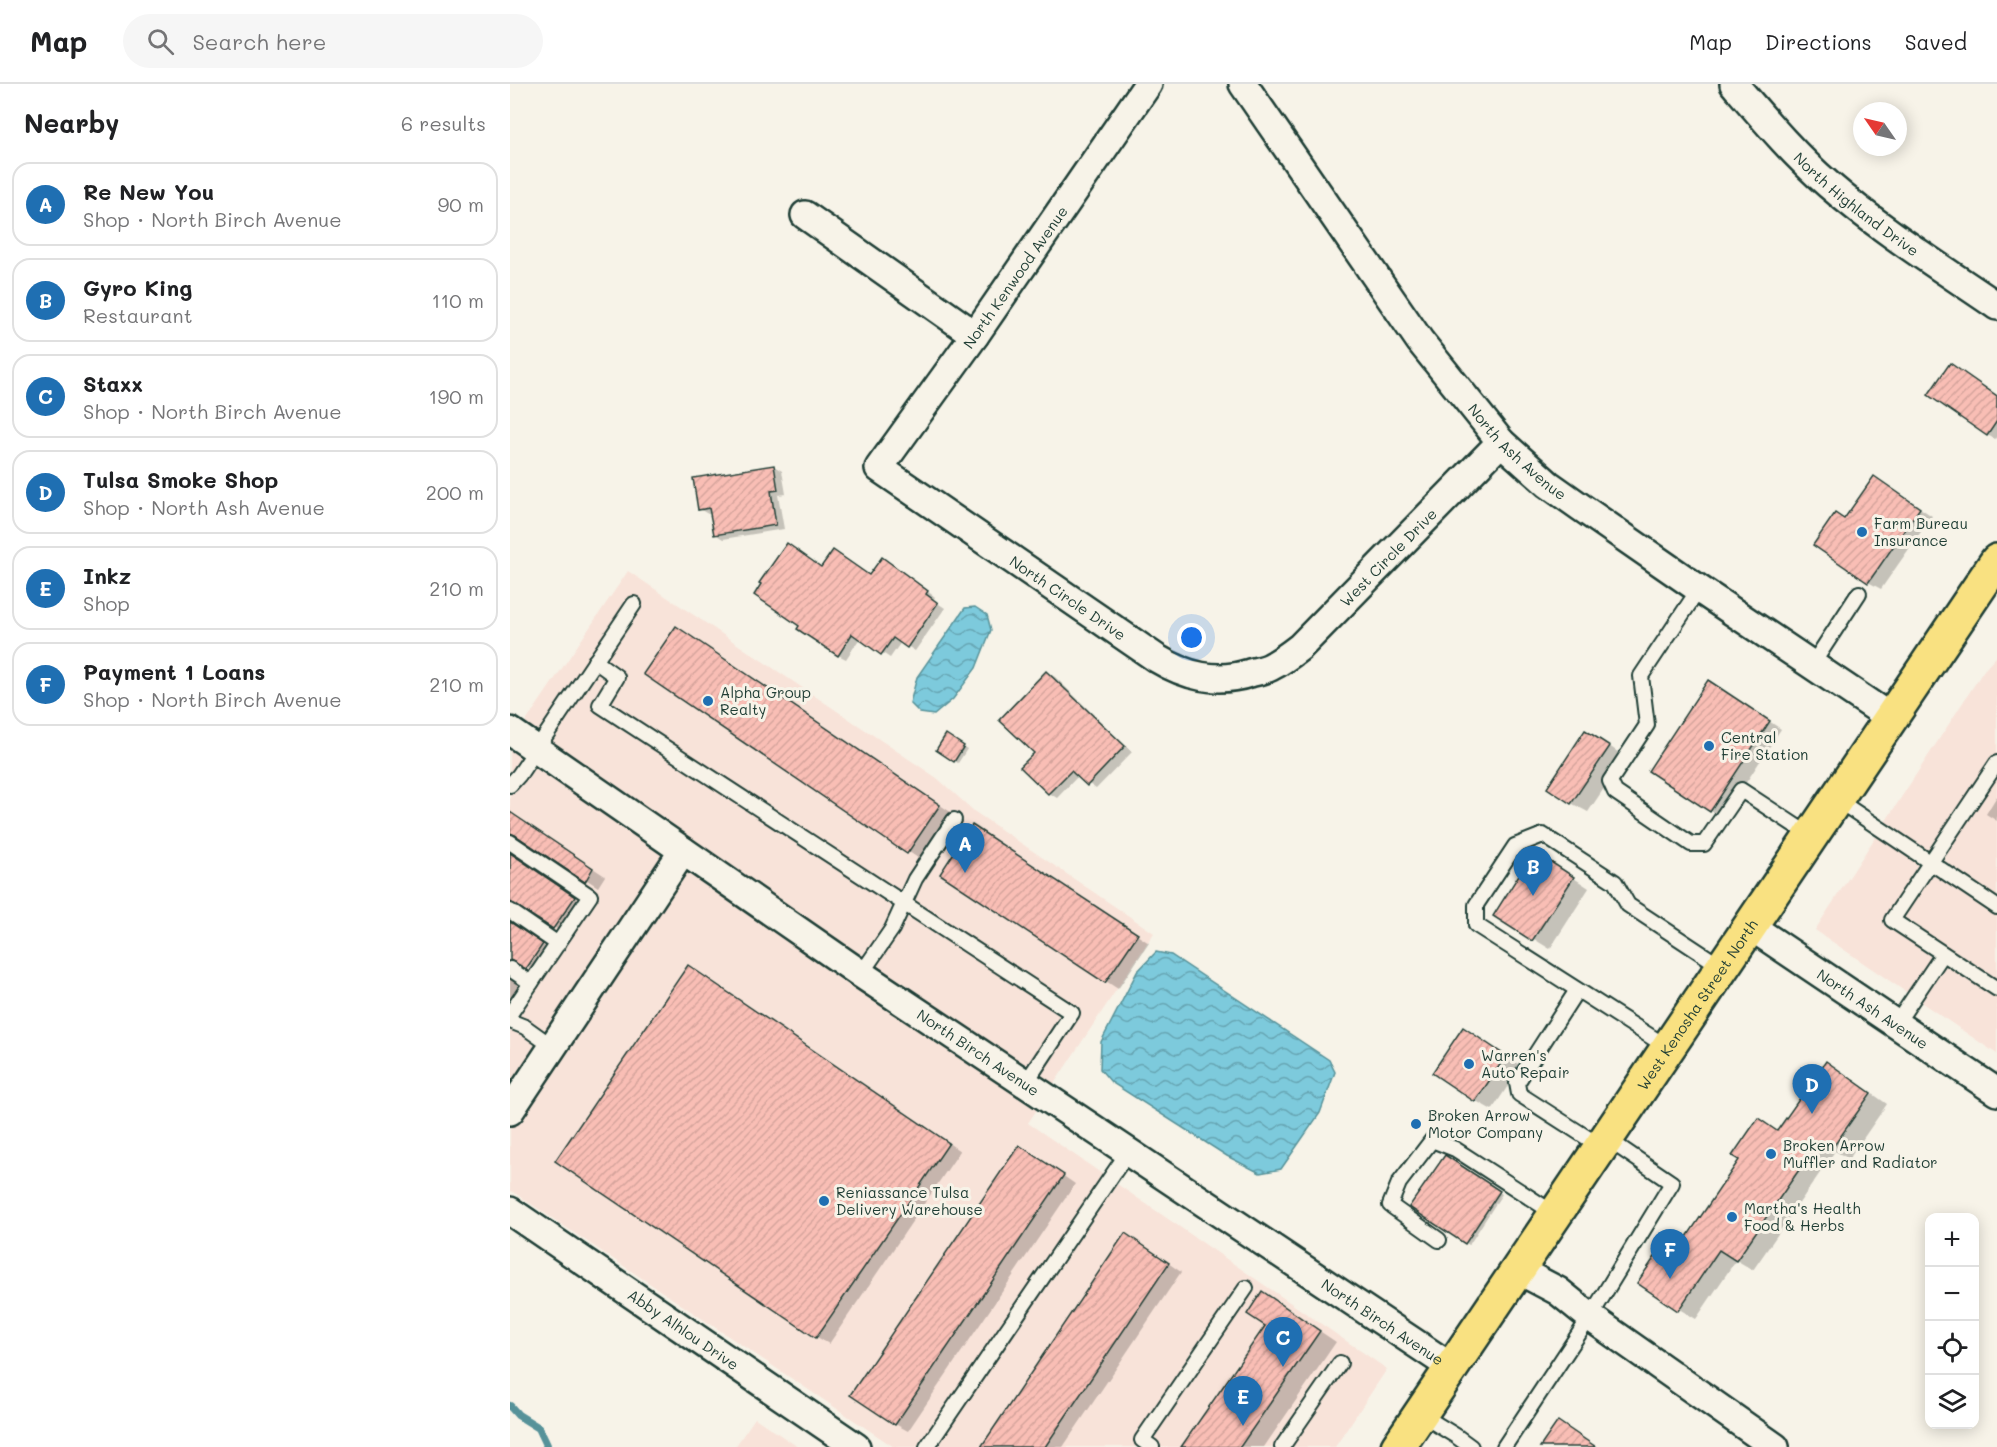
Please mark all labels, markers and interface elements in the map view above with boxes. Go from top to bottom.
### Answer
search box [123,14,543,68]
text: Map [30,23,87,59]
icon: search [144,25,177,58]
text: Search here [192,27,326,56]
text: Map [1689,28,1732,55]
text: Directions [1765,28,1872,55]
text: Saved [1905,28,1967,55]
north arrow [1853,102,1907,156]
text: Nearby [24,106,119,140]
text: 6 results [401,110,486,136]
street label: North Highland Drive [1790,147,1923,260]
text: Re New You [83,177,214,206]
text: A [39,191,52,217]
text: 90 m [438,191,484,217]
street label: North Kenwood Avenue [958,202,1072,352]
text: Shop · North Birch Avenue [83,206,342,232]
text: Gyro King [83,273,192,302]
text: B [39,287,52,313]
text: 110 m [431,287,484,313]
text: Restaurant [83,302,193,328]
text: Staxx [83,369,143,398]
text: C [38,383,53,409]
text: 190 m [429,383,484,409]
text: Shop · North Birch Avenue [83,398,342,424]
street label: North Ash Avenue [1464,399,1571,504]
text: Tulsa Smoke Shop [83,465,278,494]
text: D [38,479,53,505]
text: 200 m [426,479,484,505]
text: Shop · North Ash Avenue [83,494,325,520]
street label: West Circle Drive [1335,504,1441,611]
place label: Farm Bureau Insurance [1874,513,1968,550]
marker: Farm Bureau Insurance [1855,525,1869,539]
street label: North Circle Drive [1006,551,1130,644]
text: Inkz [83,561,131,590]
text: E [39,575,52,601]
text: 210 m [429,575,484,601]
text: Shop [83,590,130,616]
your location [1177,623,1206,652]
text: Payment 1 Loans [83,657,265,686]
text: F [39,671,52,697]
text: 210 m [429,671,484,697]
place label: Alpha Group Realty [720,682,811,719]
text: Shop · North Birch Avenue [83,686,342,712]
marker: Alpha Group Realty [701,694,715,708]
place label: Central Fire Station [1721,727,1808,764]
marker: Central Fire Station [1702,739,1716,753]
pin: A [946,824,984,873]
pin: B [1514,846,1552,896]
street label: West Kenosha Street North [1632,915,1762,1094]
street label: North Ash Avenue [1813,964,1932,1053]
street label: North Birch Avenue [913,1004,1043,1100]
place label: Warren's Auto Repair [1481,1045,1570,1082]
marker: Warren's Auto Repair [1462,1057,1476,1071]
pin: D [1792,1064,1832,1114]
place label: Broken Arrow Motor Company [1428,1105,1543,1142]
marker: Broken Arrow Motor Company [1409,1117,1423,1131]
place label: Broken Arrow Muffler and Radiator [1783,1135,1938,1172]
marker: Broken Arrow Muffler and Radiator [1764,1147,1778,1161]
place label: Reniassance Tulsa Delivery Warehouse [836,1182,983,1219]
marker: Reniassance Tulsa Delivery Warehouse [817,1194,831,1208]
place label: Martha's Health Food & Herbs [1744,1198,1861,1235]
marker: Martha's Health Food & Herbs [1725,1210,1739,1224]
map controls [1925,1213,1979,1429]
button: + [1925,1213,1979,1267]
pin: F [1650,1230,1690,1279]
button: − [1925,1267,1979,1321]
street label: North Birch Avenue [1318,1274,1448,1370]
street label: Abby Alhlou Drive [624,1284,743,1374]
pin: C [1264,1318,1302,1367]
button: locate [1925,1321,1979,1375]
button: layers [1925,1375,1979,1429]
pin: E [1224,1376,1262,1426]

